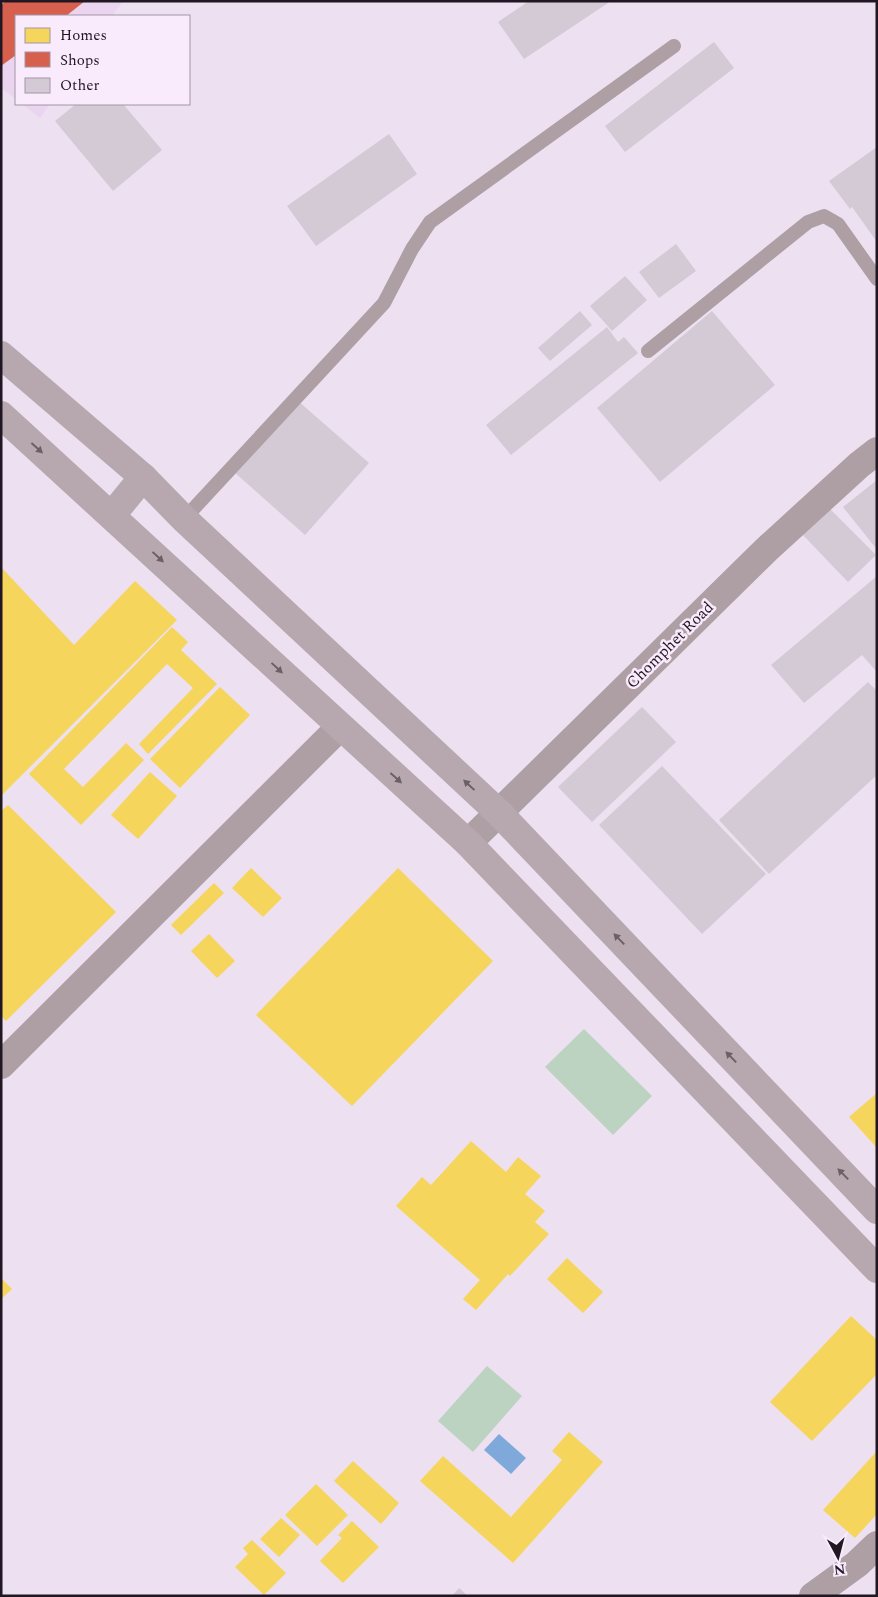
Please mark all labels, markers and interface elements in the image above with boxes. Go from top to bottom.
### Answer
legend [15,15,190,105]
text: Homes [60,24,107,47]
text: Shops [60,49,100,72]
text: Other [60,74,99,97]
one-way arrow [31,442,43,454]
one-way arrow [151,552,164,563]
street label: Chomphet Road [621,596,719,694]
one-way arrow [270,662,282,674]
one-way arrow [390,772,402,784]
one-way arrow [463,779,475,791]
one-way arrow [613,933,625,945]
one-way arrow [725,1051,737,1063]
one-way arrow [837,1169,849,1181]
north arrow [813,1532,863,1582]
text: N [833,1558,846,1581]

